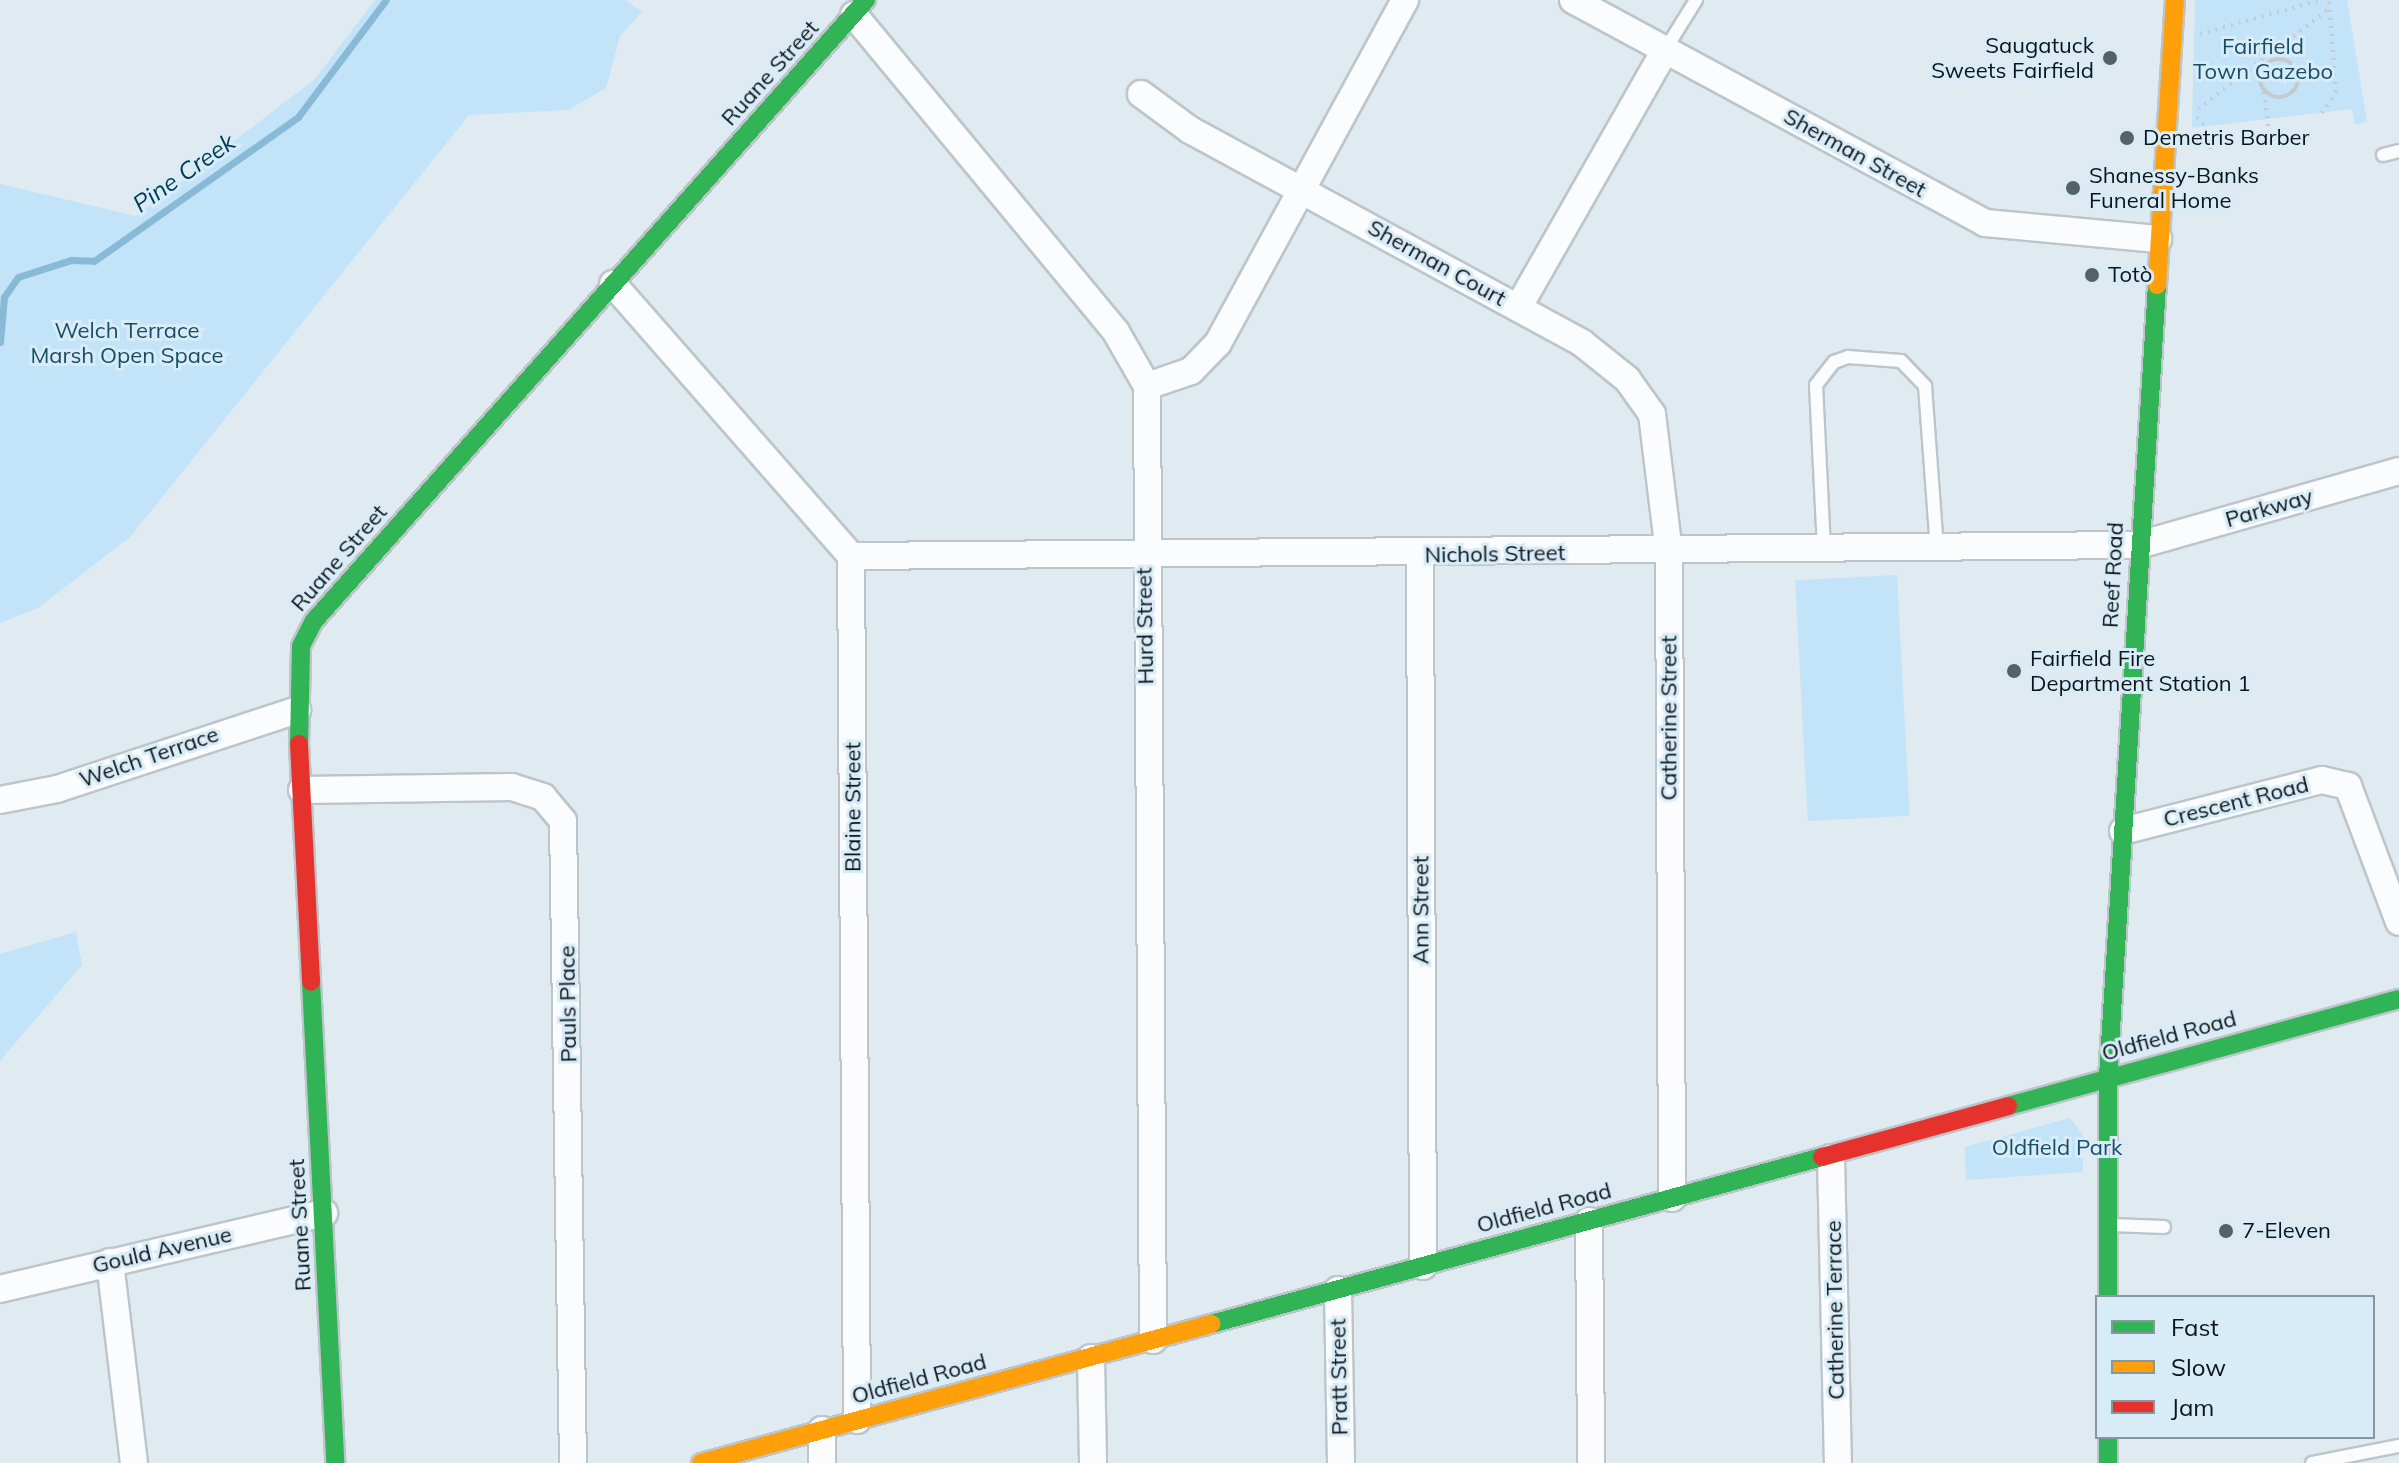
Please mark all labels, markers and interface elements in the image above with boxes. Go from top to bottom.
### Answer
street label: Ruane Street [716,15,824,131]
place label: Saugatuck Sweets Fairfield [1931,32,2094,84]
park label: Fairfield Town Gazebo [2193,33,2333,84]
marker: Saugatuck Sweets Fairfield [2101,49,2119,67]
street label: Sherman Street [1779,103,1931,203]
place label: Demetris Barber [2143,125,2310,151]
water label: Pine Creek [127,127,241,219]
marker: Demetris Barber [2118,129,2136,147]
place label: Shanessy-Banks Funeral Home [2089,162,2259,214]
marker: Shanessy-Banks Funeral Home [2064,179,2082,197]
street label: Sherman Court [1363,214,1511,312]
place label: Totò [2108,262,2152,288]
marker: Totò [2083,266,2101,284]
park label: Welch Terrace Marsh Open Space [30,317,224,368]
street label: Parkway [2222,483,2316,533]
street label: Ruane Street [286,499,392,617]
street label: Reef Road [2097,521,2129,629]
street label: Nichols Street [1424,540,1566,568]
street label: Hurd Street [1131,567,1159,685]
street label: Catherine Street [1656,635,1682,801]
place label: Fairfield Fire Department Station 1 [2030,645,2251,696]
marker: Fairfield Fire Department Station 1 [2005,662,2023,680]
street label: Welch Terrace [76,721,222,793]
street label: Blaine Street [840,742,866,872]
street label: Crescent Road [2161,771,2311,833]
street label: Ann Street [1408,856,1434,964]
street label: Pauls Place [554,945,582,1063]
street label: Oldfield Road [2099,1005,2239,1067]
park label: Oldfield Park [1992,1135,2122,1161]
street label: Ruane Street [283,1158,317,1292]
street label: Oldfield Road [1474,1177,1614,1239]
place label: 7-Eleven [2242,1218,2331,1244]
street label: Catherine Terrace [1820,1220,1850,1400]
street label: Gould Avenue [90,1221,234,1279]
marker: 7-Eleven [2217,1222,2235,1240]
legend [2095,1295,2375,1439]
text: Fast [2171,1312,2219,1342]
street label: Pratt Street [1325,1318,1353,1436]
street label: Oldfield Road [849,1348,989,1410]
text: Slow [2171,1352,2226,1382]
text: Jam [2171,1392,2214,1422]

